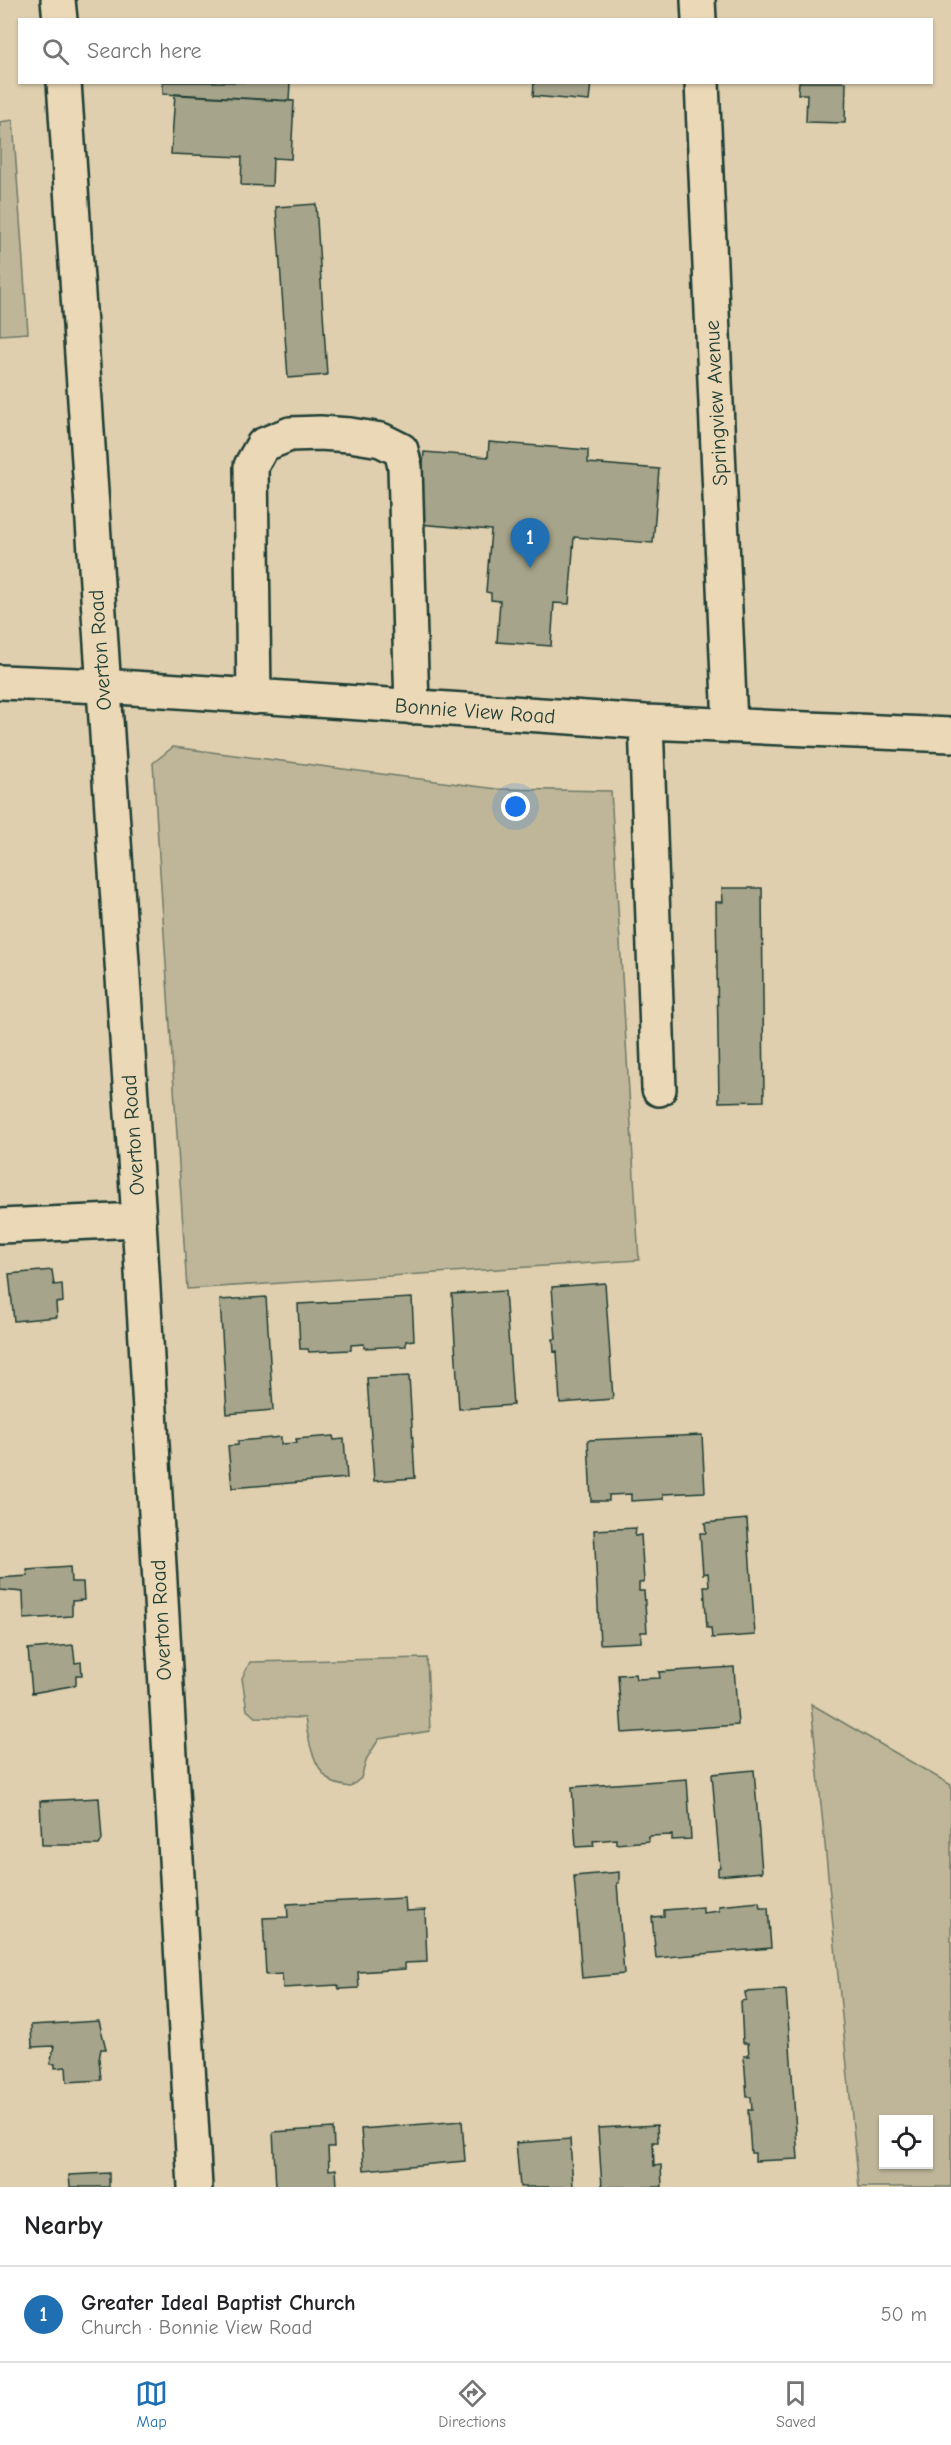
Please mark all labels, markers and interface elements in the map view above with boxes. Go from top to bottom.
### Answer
search box [18,18,933,84]
icon: search [39,35,72,68]
text: Search here [87,38,202,64]
street label: Springview Avenue [700,319,732,487]
pin: 1 [510,518,550,568]
street label: Overton Road [84,589,116,711]
street label: Bonnie View Road [394,693,556,729]
your location [501,792,530,821]
street label: Overton Road [117,1074,149,1196]
street label: Overton Road [146,1559,176,1681]
map controls [879,2115,933,2169]
button: locate [879,2115,933,2169]
text: Nearby [24,2211,103,2241]
text: Greater Ideal Baptist Church [81,2290,356,2316]
text: 1 [40,2303,47,2326]
text: 50 m [881,2303,927,2326]
text: Church · Bonnie View Road [81,2316,312,2339]
tab: Map [135,2377,168,2431]
tab: Directions [438,2377,506,2431]
tab: Saved [776,2377,816,2431]

